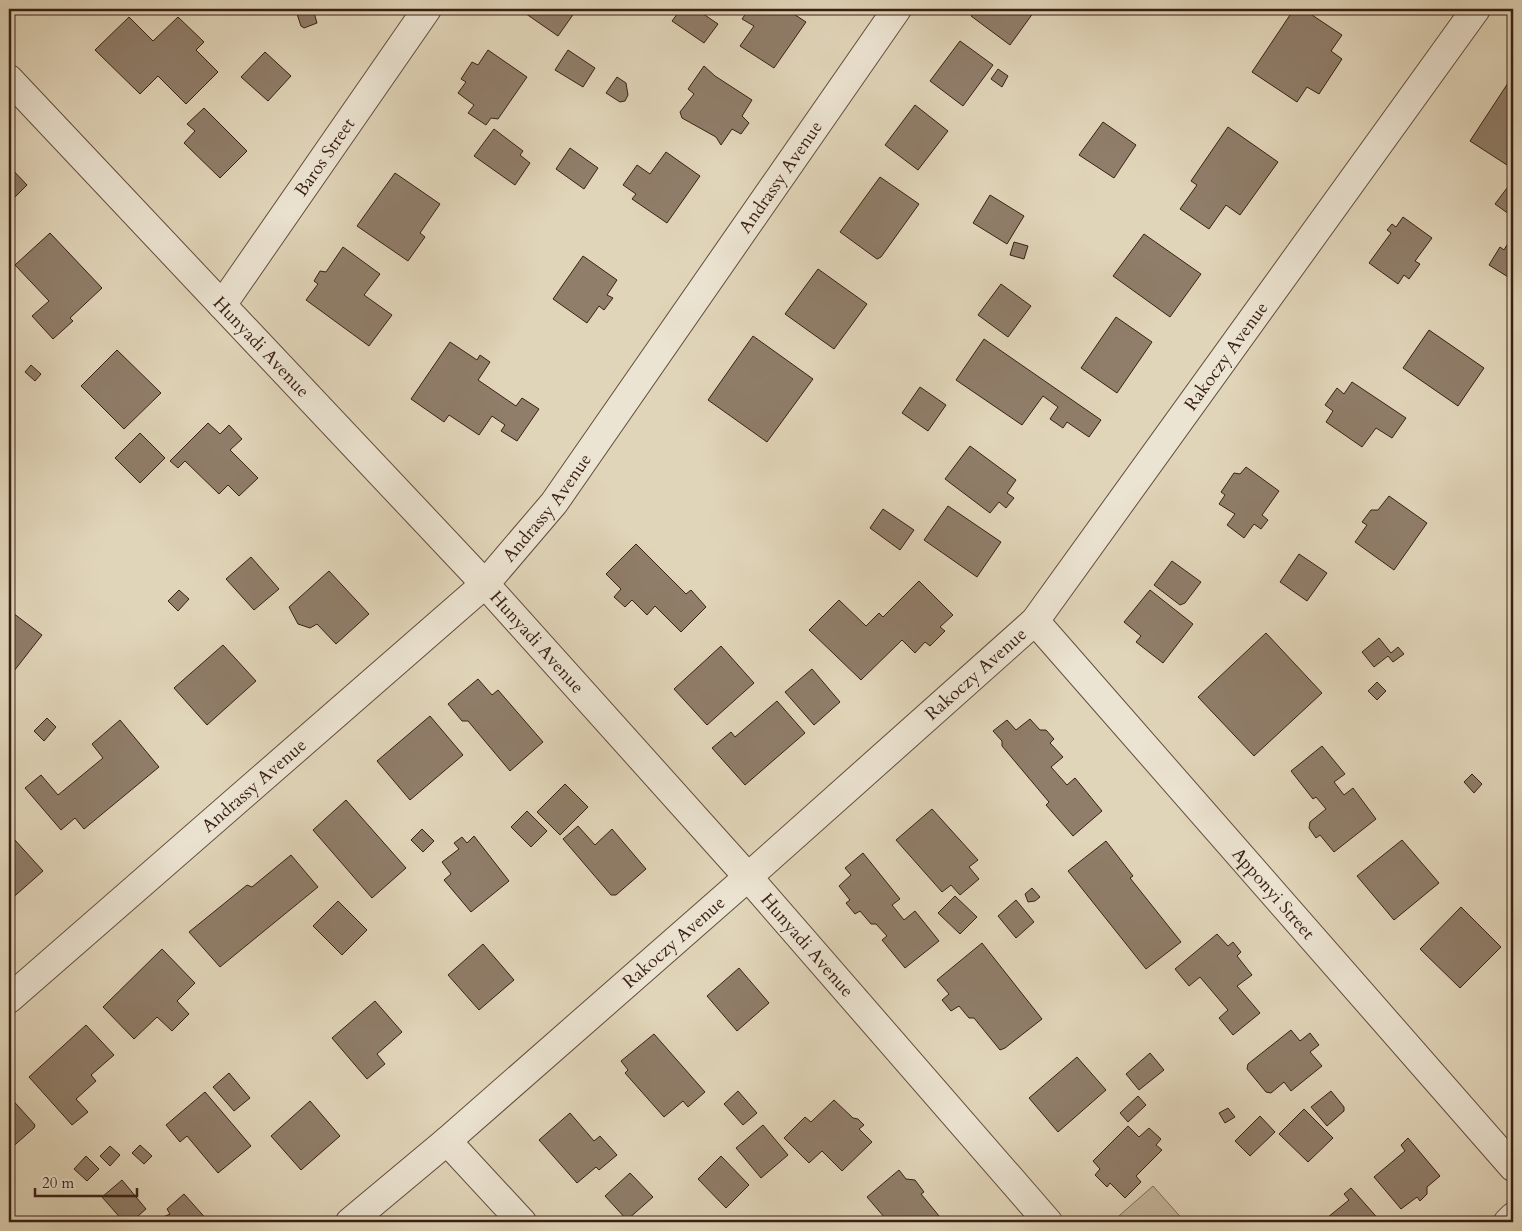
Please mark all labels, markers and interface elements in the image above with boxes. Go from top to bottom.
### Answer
street label: Baros Street [288,112,361,201]
street label: Andrassy Avenue [733,116,828,238]
street label: Hunyadi Avenue [208,291,315,403]
street label: Rakoczy Avenue [1178,296,1274,415]
street label: Andrassy Avenue [497,448,597,567]
street label: Hunyadi Avenue [484,585,590,699]
street label: Rakoczy Avenue [919,622,1032,726]
street label: Andrassy Avenue [196,733,312,838]
street label: Apponyi Street [1226,842,1321,945]
street label: Hunyadi Avenue [755,888,859,1003]
street label: Rakoczy Avenue [617,890,730,994]
scale bar [35,1166,138,1198]
text: 20 m [42,1173,74,1193]

